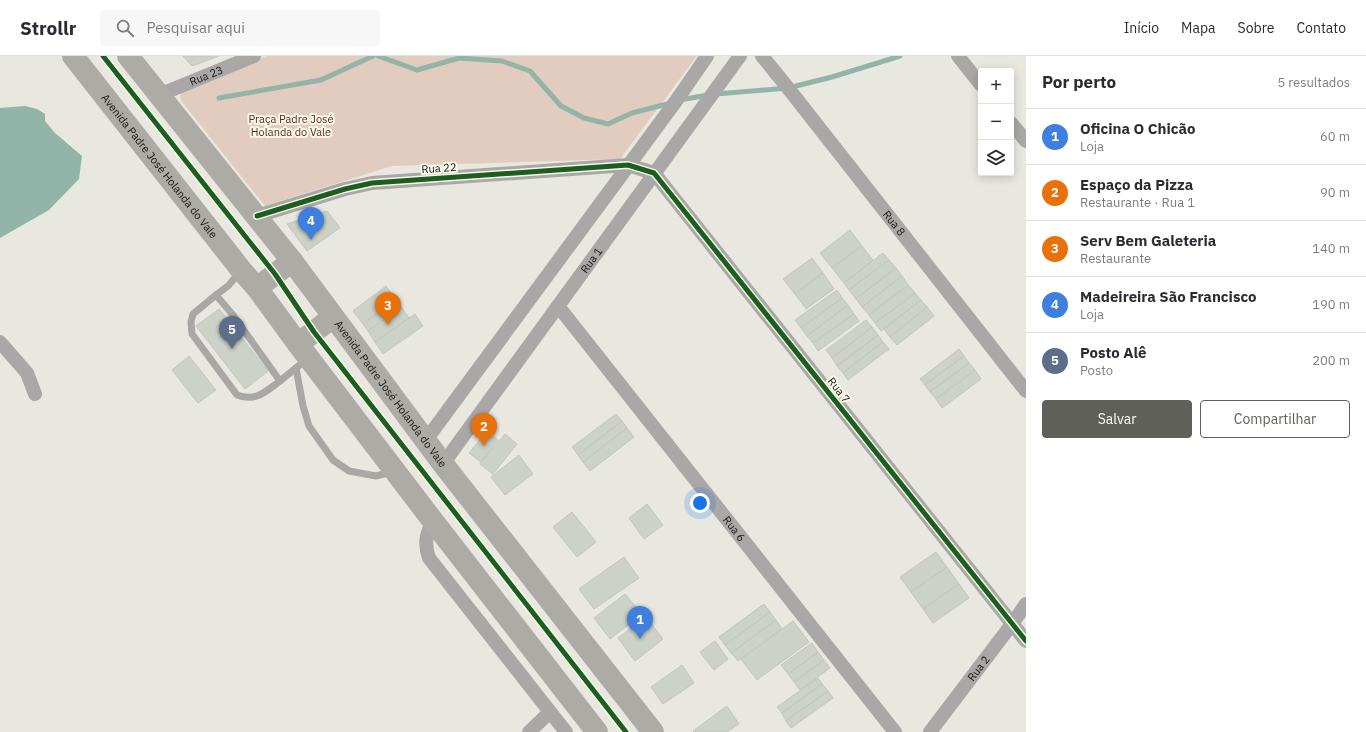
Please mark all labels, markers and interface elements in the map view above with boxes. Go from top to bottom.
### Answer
search box [100,10,380,46]
text: Strollr [20,16,76,40]
icon: search [114,17,136,39]
text: Pesquisar aqui [146,18,245,37]
text: Início [1124,19,1159,37]
text: Mapa [1181,19,1216,37]
text: Sobre [1238,19,1274,37]
text: Contato [1296,19,1346,37]
street label: Rua 23 [187,63,225,89]
map controls [978,68,1014,176]
button: + [978,68,1014,104]
text: Por perto [1042,71,1116,93]
text: 5 resultados [1277,74,1350,91]
street label: Avenida Padre José Holanda do Vale [98,91,221,241]
button: − [978,104,1014,140]
park label: Praça Padre José Holanda do Vale [248,112,334,139]
text: Oficina O Chicão [1080,119,1195,138]
text: 1 [1051,128,1059,145]
text: 60 m [1320,128,1350,145]
text: Loja [1080,138,1104,155]
button: layers [978,140,1014,176]
street label: Rua 22 [421,160,457,176]
text: Espaço da Pizza [1080,175,1193,194]
text: 2 [1051,184,1059,201]
text: 90 m [1320,184,1350,201]
text: Restaurante · Rua 1 [1080,194,1195,211]
pin: 4 [298,207,324,240]
street label: Rua 8 [880,208,908,239]
text: Serv Bem Galeteria [1080,231,1216,250]
text: 3 [1051,240,1059,257]
text: 140 m [1312,240,1350,257]
street label: Rua 1 [577,244,606,276]
text: Restaurante [1080,250,1151,267]
text: Madeireira São Francisco [1080,287,1257,306]
pin: 3 [375,292,401,325]
text: 4 [1051,296,1059,313]
text: 190 m [1312,296,1350,313]
text: Loja [1080,306,1104,323]
pin: 5 [219,316,245,349]
street label: Avenida Padre José Holanda do Vale [331,317,450,470]
text: Posto Alê [1080,343,1146,362]
text: 5 [1051,352,1059,369]
text: 200 m [1312,352,1350,369]
text: Posto [1080,362,1113,379]
street label: Rua 7 [825,375,853,405]
button: Salvar [1042,400,1192,438]
button: Compartilhar [1200,400,1350,438]
pin: 2 [471,413,497,446]
your location [690,493,710,513]
street label: Rua 6 [720,513,748,544]
pin: 1 [627,606,653,639]
street label: Rua 2 [964,653,993,684]

